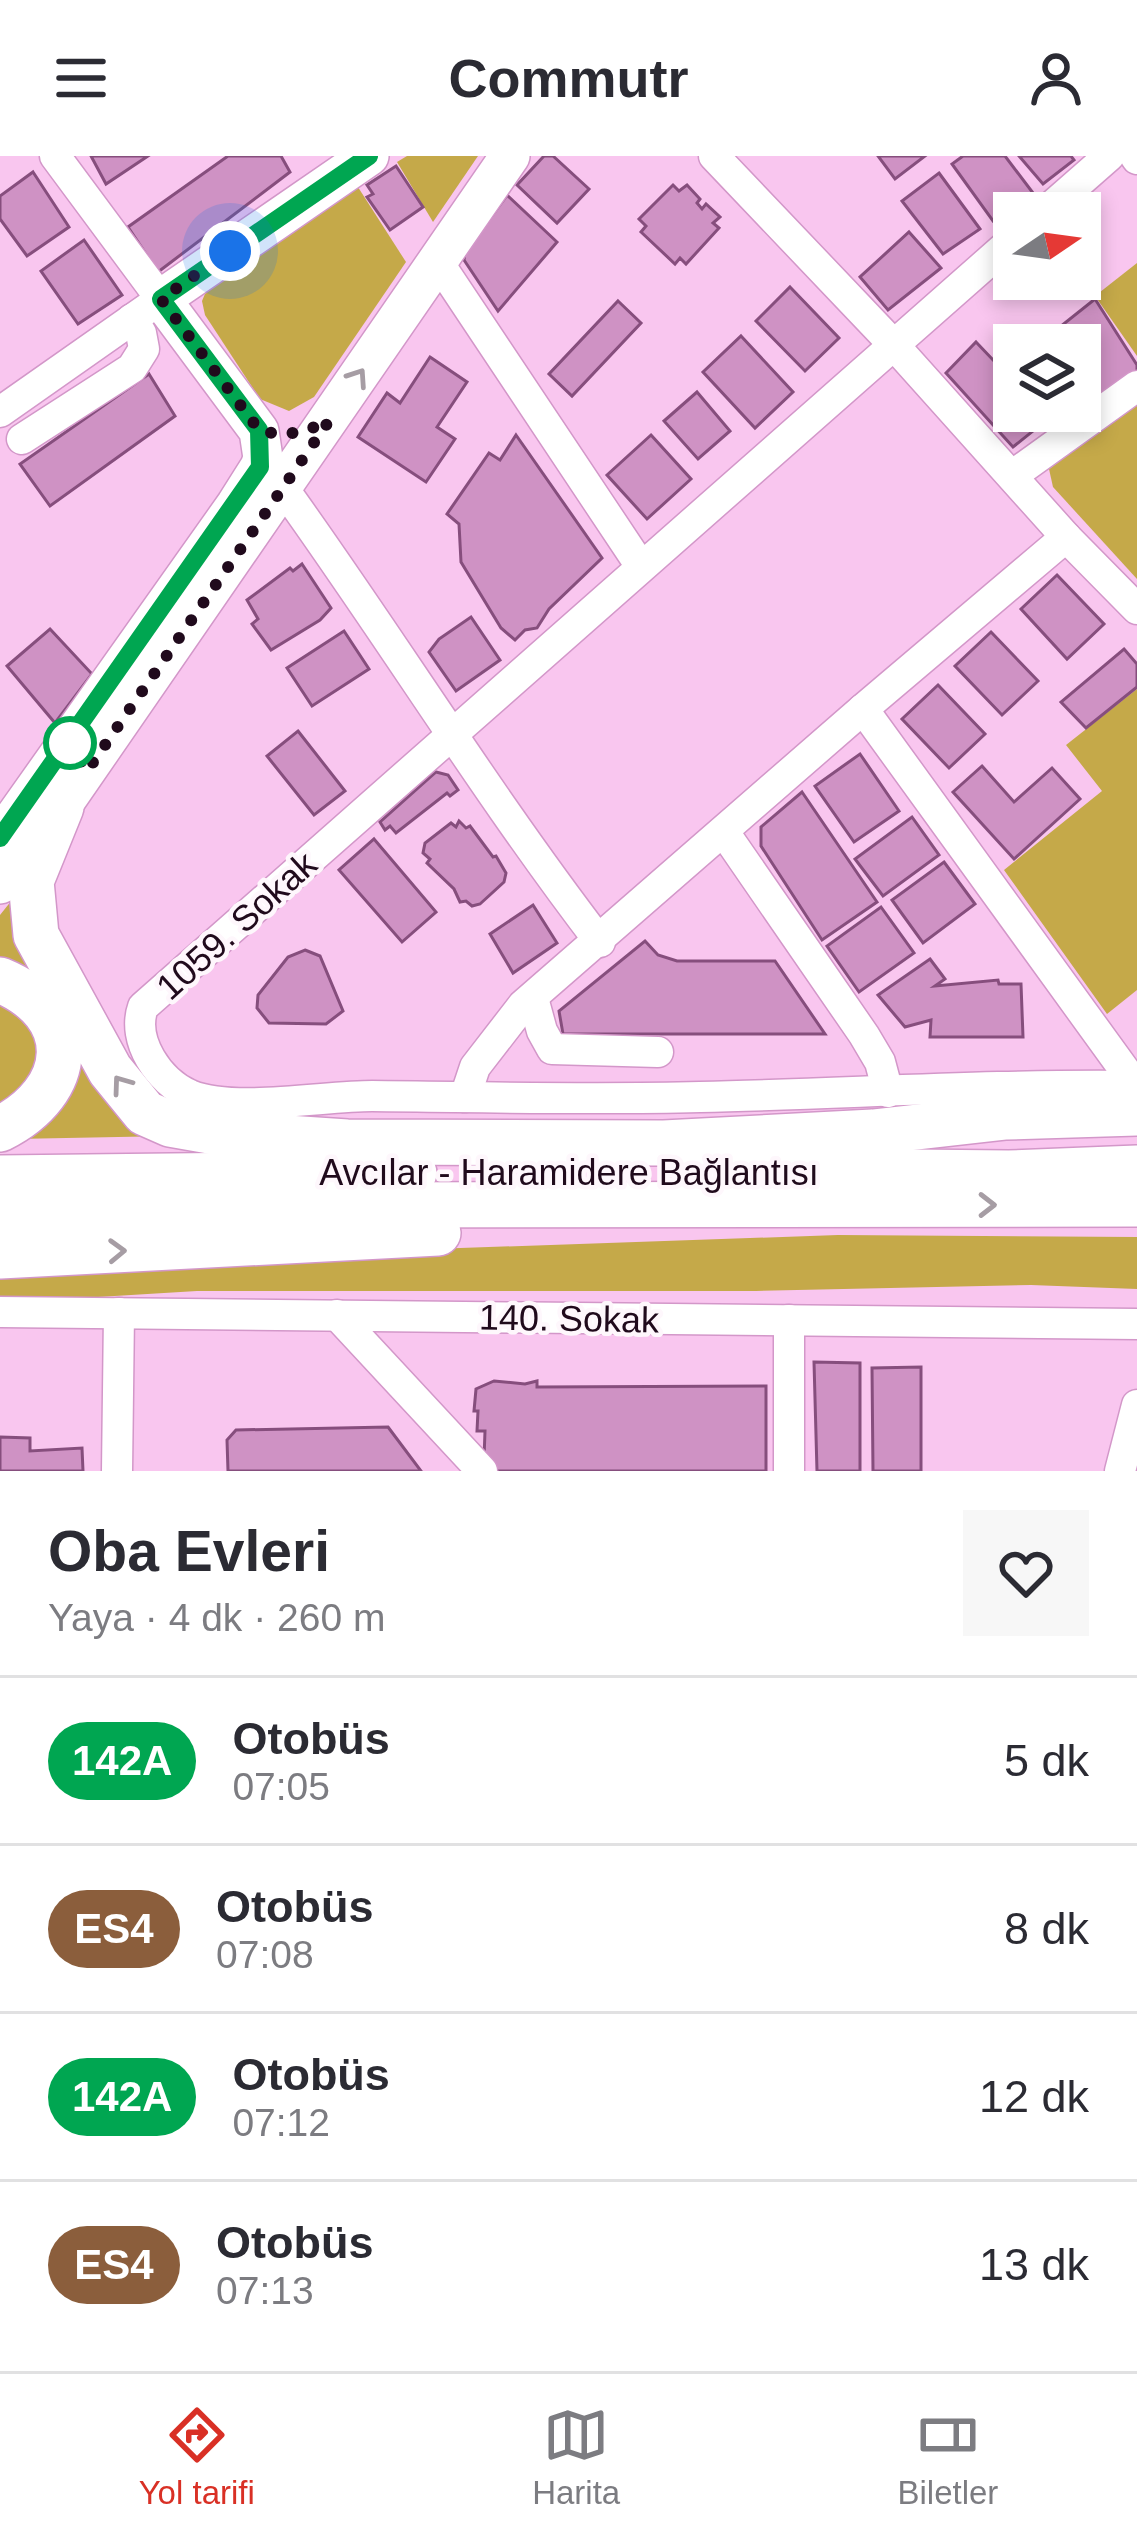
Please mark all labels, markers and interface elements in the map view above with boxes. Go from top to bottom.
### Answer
icon: menu [48,45,114,111]
icon: person [1023,45,1089,111]
text: Commutr [449,48,689,108]
north arrow [993,192,1101,300]
map controls [993,192,1101,432]
your location [200,221,260,281]
button: layers [993,324,1101,432]
one-way arrow [344,369,366,391]
unlabelled marker [45,718,95,768]
street label: 1059. Sokak [148,843,325,1008]
one-way arrow [114,1076,136,1097]
street label: Avcılar - Haramidere Bağlantısı [319,1152,819,1193]
one-way arrow [979,1192,997,1218]
one-way arrow [108,1238,127,1264]
street label: 140. Sokak [479,1296,660,1341]
button: heart [963,1510,1089,1636]
text: Oba Evleri [48,1519,330,1583]
text: Yaya · 4 dk · 260 m [48,1596,385,1639]
text: Otobüs [232,1713,390,1764]
text: 5 dk [1004,1735,1089,1786]
text: 142A [72,1737,172,1784]
text: 07:05 [232,1765,330,1808]
text: Otobüs [216,1881,373,1932]
text: 8 dk [1004,1903,1089,1954]
text: ES4 [74,1905,154,1952]
text: 07:08 [216,1933,314,1976]
text: Otobüs [232,2049,390,2100]
text: 12 dk [979,2071,1089,2122]
text: 142A [72,2073,172,2120]
text: 07:12 [232,2101,330,2144]
text: Otobüs [216,2217,373,2268]
text: 13 dk [979,2239,1089,2290]
text: ES4 [74,2241,154,2288]
text: 07:13 [216,2269,314,2312]
tab: Yol tarifi [139,2402,255,2512]
tab: Harita [532,2402,620,2512]
tab: Biletler [897,2402,998,2512]

